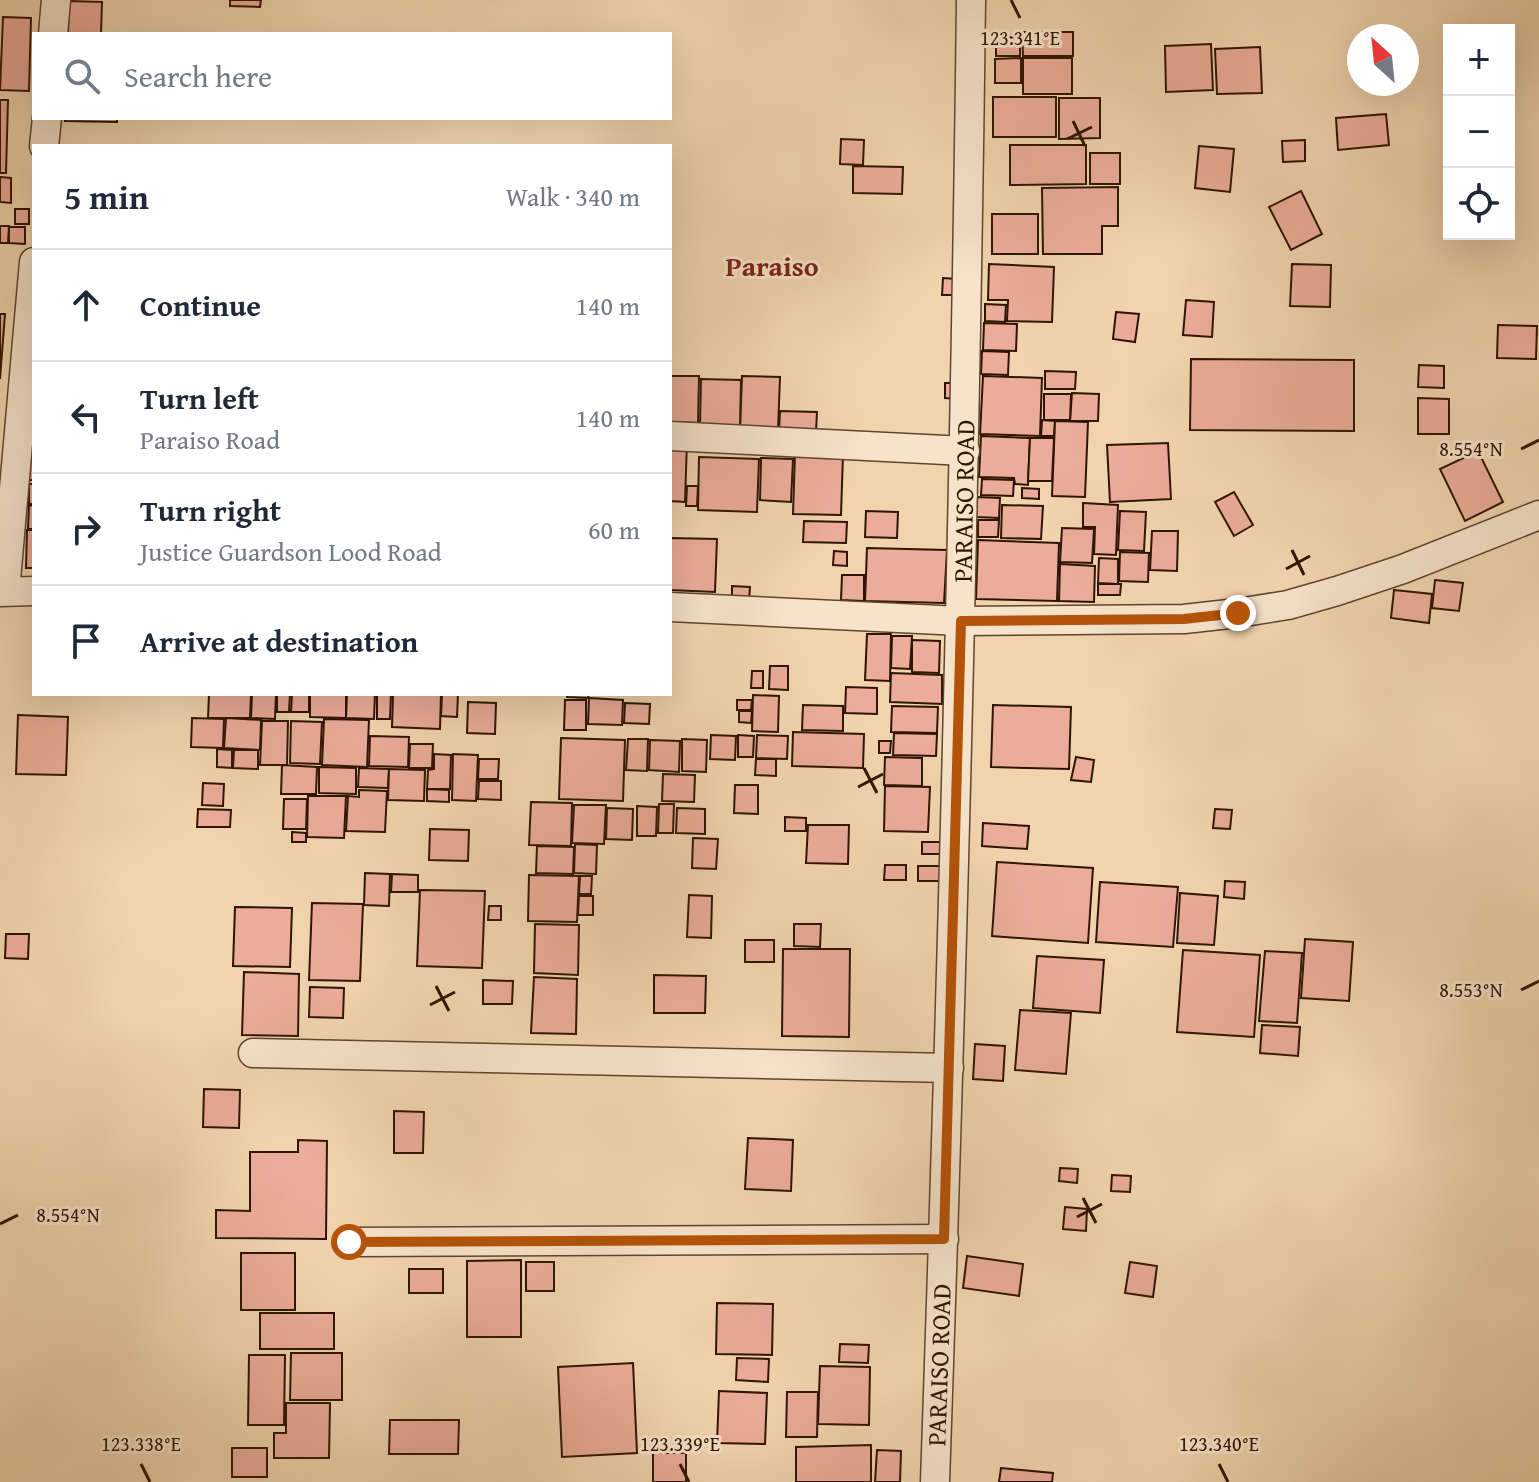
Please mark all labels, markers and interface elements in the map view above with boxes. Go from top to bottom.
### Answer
text: 123.341°E [980,23,1060,52]
north arrow [1347,24,1419,96]
map controls [1443,24,1515,240]
button: + [1443,24,1515,96]
search box [32,32,672,120]
icon: search [60,54,104,98]
text: Search here [124,54,272,98]
button: − [1443,96,1515,168]
button: locate [1443,168,1515,240]
text: 5 min [64,172,149,221]
text: Walk · 340 m [506,177,640,216]
district label: Paraiso [725,245,819,286]
icon: ahead [64,283,108,327]
text: Continue [140,283,261,327]
text: 140 m [575,286,640,325]
text: Turn left [140,376,259,420]
icon: left [64,395,108,439]
text: 140 m [575,398,640,437]
street label: PARAISO ROAD [943,419,984,583]
text: Paraiso Road [140,420,280,459]
text: 8.554°N [1439,434,1503,463]
text: Turn right [140,488,281,532]
icon: right [64,507,108,551]
text: 60 m [588,510,640,549]
text: Justice Guardson Lood Road [140,532,442,571]
route end [1220,595,1256,631]
icon: arrive [64,619,108,663]
text: Arrive at destination [140,619,418,663]
text: 8.553°N [1439,975,1503,1004]
text: 8.554°N [36,1200,100,1229]
route start [331,1224,367,1260]
street label: PARAISO ROAD [916,1283,961,1447]
text: 123.338°E [101,1429,181,1458]
text: 123.339°E [640,1429,720,1458]
text: 123.340°E [1179,1429,1259,1458]

